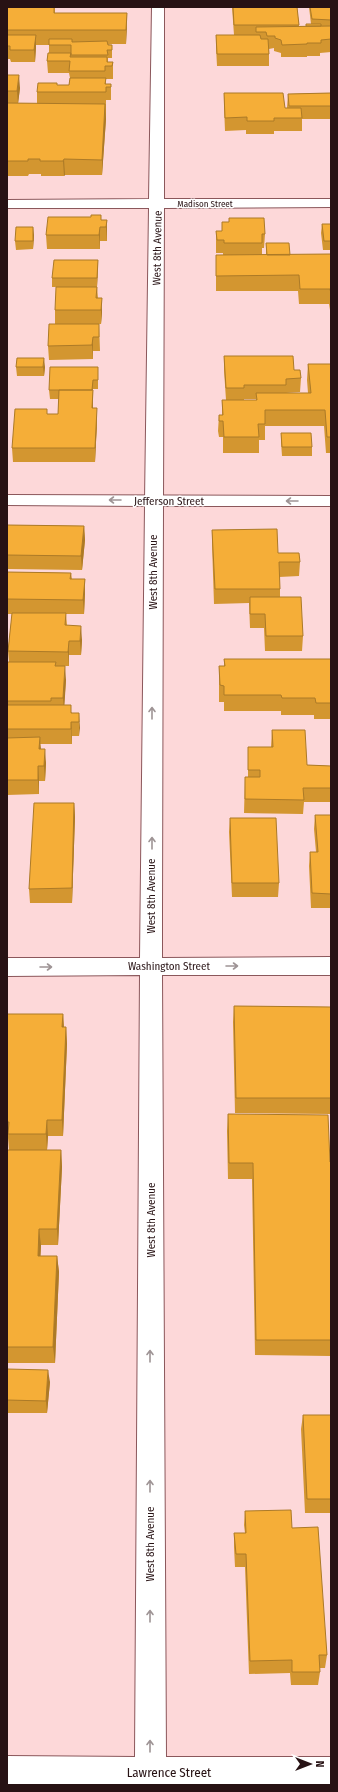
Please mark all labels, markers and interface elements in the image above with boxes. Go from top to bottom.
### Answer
street label: Madison Street [177,199,233,209]
street label: West 8th Avenue [150,210,165,286]
street label: Jefferson Street [134,495,204,508]
one-way arrow [109,496,122,504]
one-way arrow [286,497,299,505]
street label: West 8th Avenue [147,535,160,609]
one-way arrow [149,707,156,720]
one-way arrow [148,837,156,850]
street label: West 8th Avenue [145,859,158,933]
street label: Washington Street [128,960,210,973]
one-way arrow [225,962,238,970]
one-way arrow [39,963,52,971]
street label: West 8th Avenue [145,1183,158,1257]
one-way arrow [146,1350,154,1363]
one-way arrow [146,1480,154,1493]
street label: West 8th Avenue [144,1507,157,1581]
one-way arrow [146,1610,154,1623]
one-way arrow [146,1740,154,1753]
north arrow [290,1744,330,1784]
text: N [313,1761,326,1767]
street label: Lawrence Street [127,1765,212,1780]

